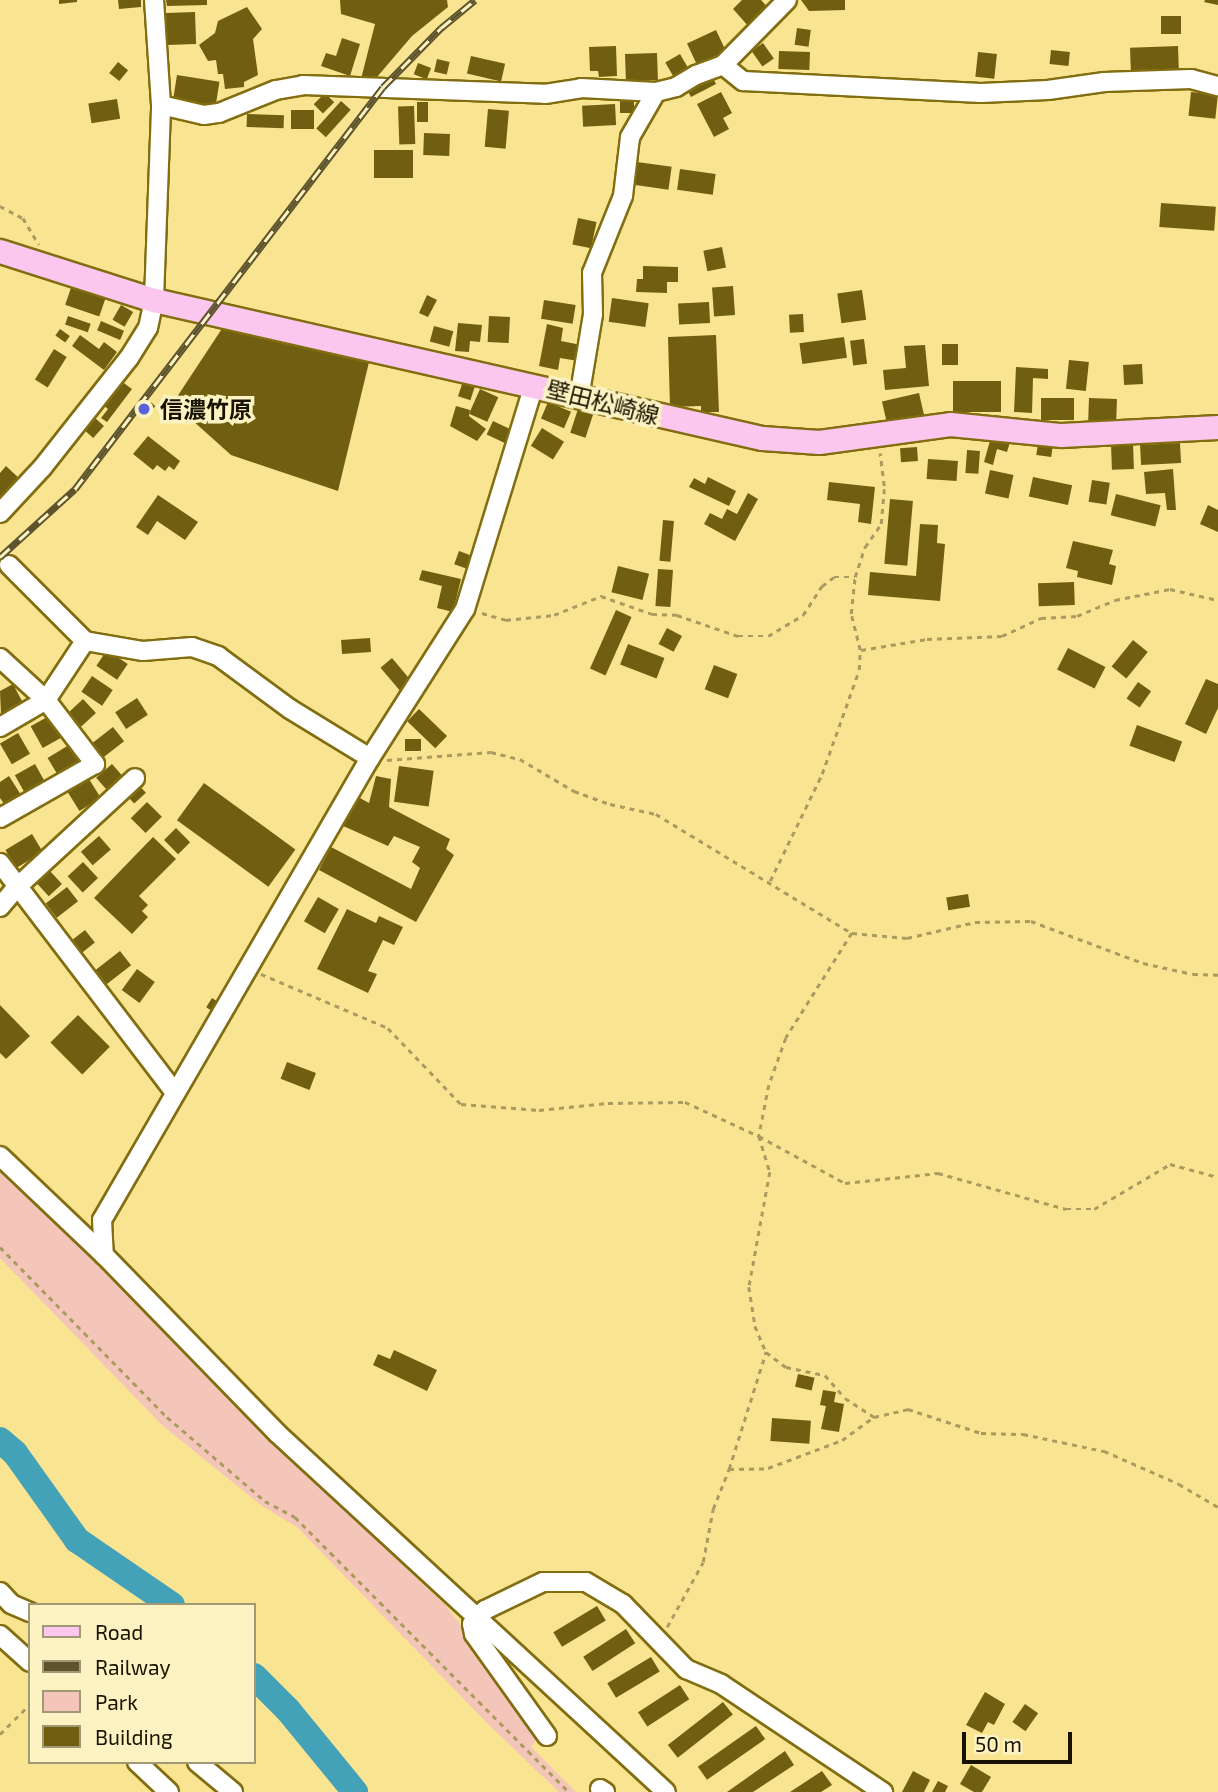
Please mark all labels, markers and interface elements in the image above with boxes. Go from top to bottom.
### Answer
street label: 壁田松崎線 [544,375,662,429]
place label: 信濃竹原 [160,395,252,423]
marker: 信濃竹原 [134,399,154,419]
legend [28,1603,256,1764]
text: Road [95,1619,143,1644]
text: Railway [95,1654,171,1679]
text: Park [95,1689,138,1714]
scale bar [966,1718,1076,1762]
text: Building [95,1724,173,1749]
text: 50 m [975,1731,1022,1756]

